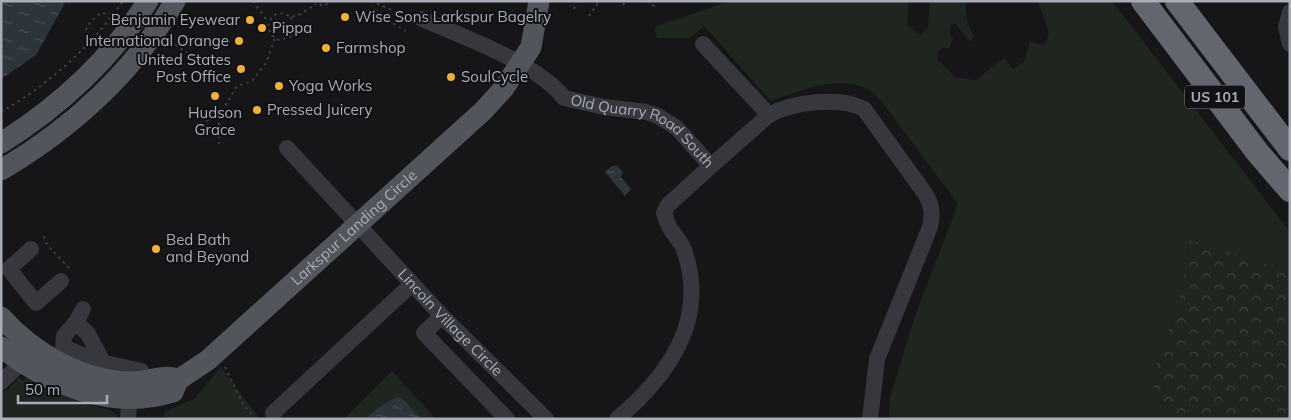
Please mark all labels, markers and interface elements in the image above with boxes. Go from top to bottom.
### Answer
place label: Wise Sons Larkspur Bagelry [355,7,551,26]
place label: Benjamin Eyewear [111,10,241,29]
marker: Wise Sons Larkspur Bagelry [339,11,351,23]
marker: Benjamin Eyewear [244,14,256,26]
place label: Pippa [272,18,312,37]
marker: Pippa [256,22,268,34]
place label: International Orange [85,31,229,50]
marker: International Orange [233,35,245,47]
place label: Farmshop [336,38,406,57]
marker: Farmshop [320,42,332,54]
place label: United States Post Office [137,50,231,86]
marker: United States Post Office [235,63,247,75]
place label: SoulCycle [461,67,528,86]
marker: SoulCycle [445,71,457,83]
place label: Yoga Works [288,76,372,95]
marker: Yoga Works [273,80,285,92]
road number: US 101 [1185,85,1245,108]
marker: Hudson Grace [209,90,221,102]
street label: Old Quarry Road South [569,90,718,172]
place label: Pressed Juicery [267,100,373,119]
place label: Hudson Grace [188,103,242,139]
marker: Pressed Juicery [251,104,263,116]
street label: Larkspur Landing Circle [287,166,421,289]
place label: Bed Bath and Beyond [166,230,249,266]
marker: Bed Bath and Beyond [150,243,162,255]
street label: Lincoln Village Circle [394,265,507,380]
scale bar [18,372,106,404]
text: 50 m [25,380,60,399]

